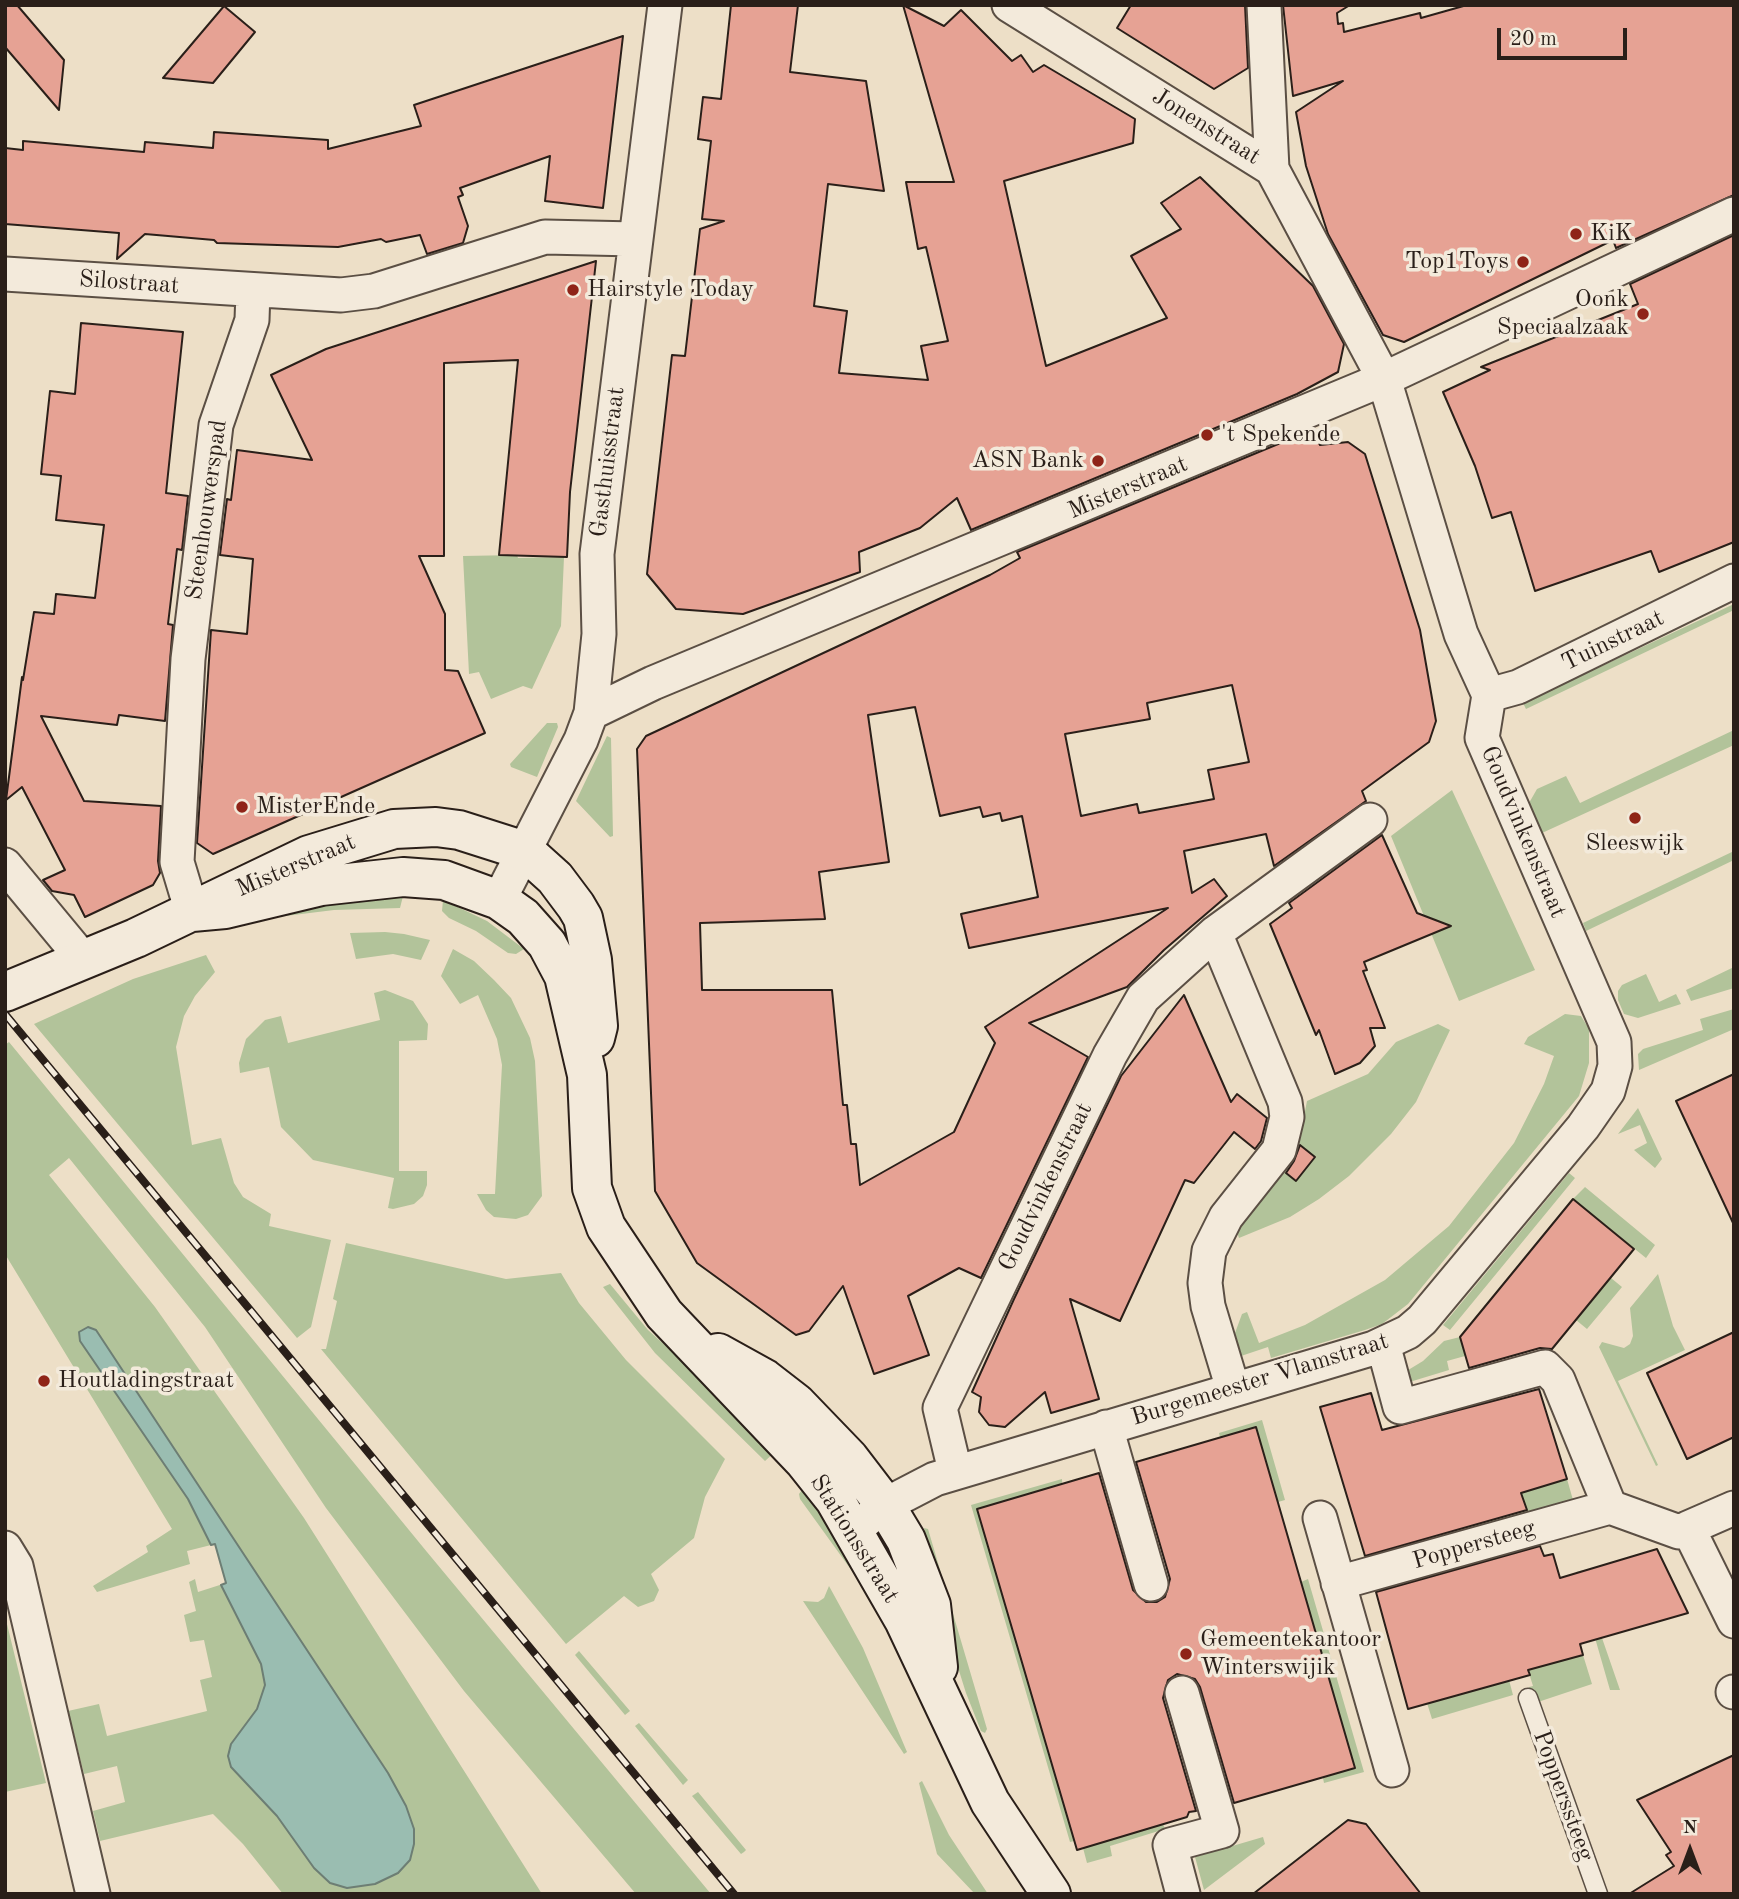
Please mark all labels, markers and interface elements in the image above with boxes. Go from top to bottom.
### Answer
scale bar [1501,14,1630,58]
text: 20 m [1510,29,1557,50]
street label: Jonenstraat [1146,82,1266,172]
place label: KiK [1590,220,1633,248]
marker: KiK [1568,226,1584,242]
place label: Top1Toys [1405,248,1509,276]
marker: Top1Toys [1515,254,1531,270]
street label: Silostraat [78,265,180,301]
place label: Hairstyle Today [587,276,754,304]
marker: Hairstyle Today [565,282,581,298]
place label: Oonk Speciaalzaak [1497,286,1629,342]
marker: Oonk Speciaalzaak [1635,306,1651,322]
street label: Gasthuisstraat [584,385,632,539]
street label: Steenhouwerspad [180,418,234,602]
place label: 't Spekende [1221,421,1340,449]
marker: 't Spekende [1199,427,1215,443]
place label: ASN Bank [972,447,1084,475]
street label: Misterstraat [1064,450,1192,526]
marker: ASN Bank [1090,453,1106,469]
street label: Tuinstraat [1557,604,1669,678]
street label: Goudvinkenstraat [1474,742,1572,922]
place label: MisterEnde [256,793,375,821]
marker: MisterEnde [234,799,250,815]
marker: Sleeswijk [1627,810,1643,826]
street label: Misterstraat [232,828,360,904]
place label: Sleeswijk [1585,830,1685,858]
street label: Goudvinkenstraat [993,1098,1099,1276]
street label: Burgemeester Vlamstraat [1128,1327,1392,1433]
place label: Houtladingstraat [58,1367,234,1395]
marker: Houtladingstraat [36,1373,52,1389]
street label: Stationsstraat [803,1469,905,1609]
street label: Poppersteeg [1409,1514,1539,1576]
place label: Gemeentekantoor Winterswijik [1200,1626,1381,1682]
marker: Gemeentekantoor Winterswijik [1178,1646,1194,1662]
street label: Popperssteeg [1526,1727,1600,1865]
north arrow [1655,1815,1725,1885]
text: N [1683,1819,1697,1838]

